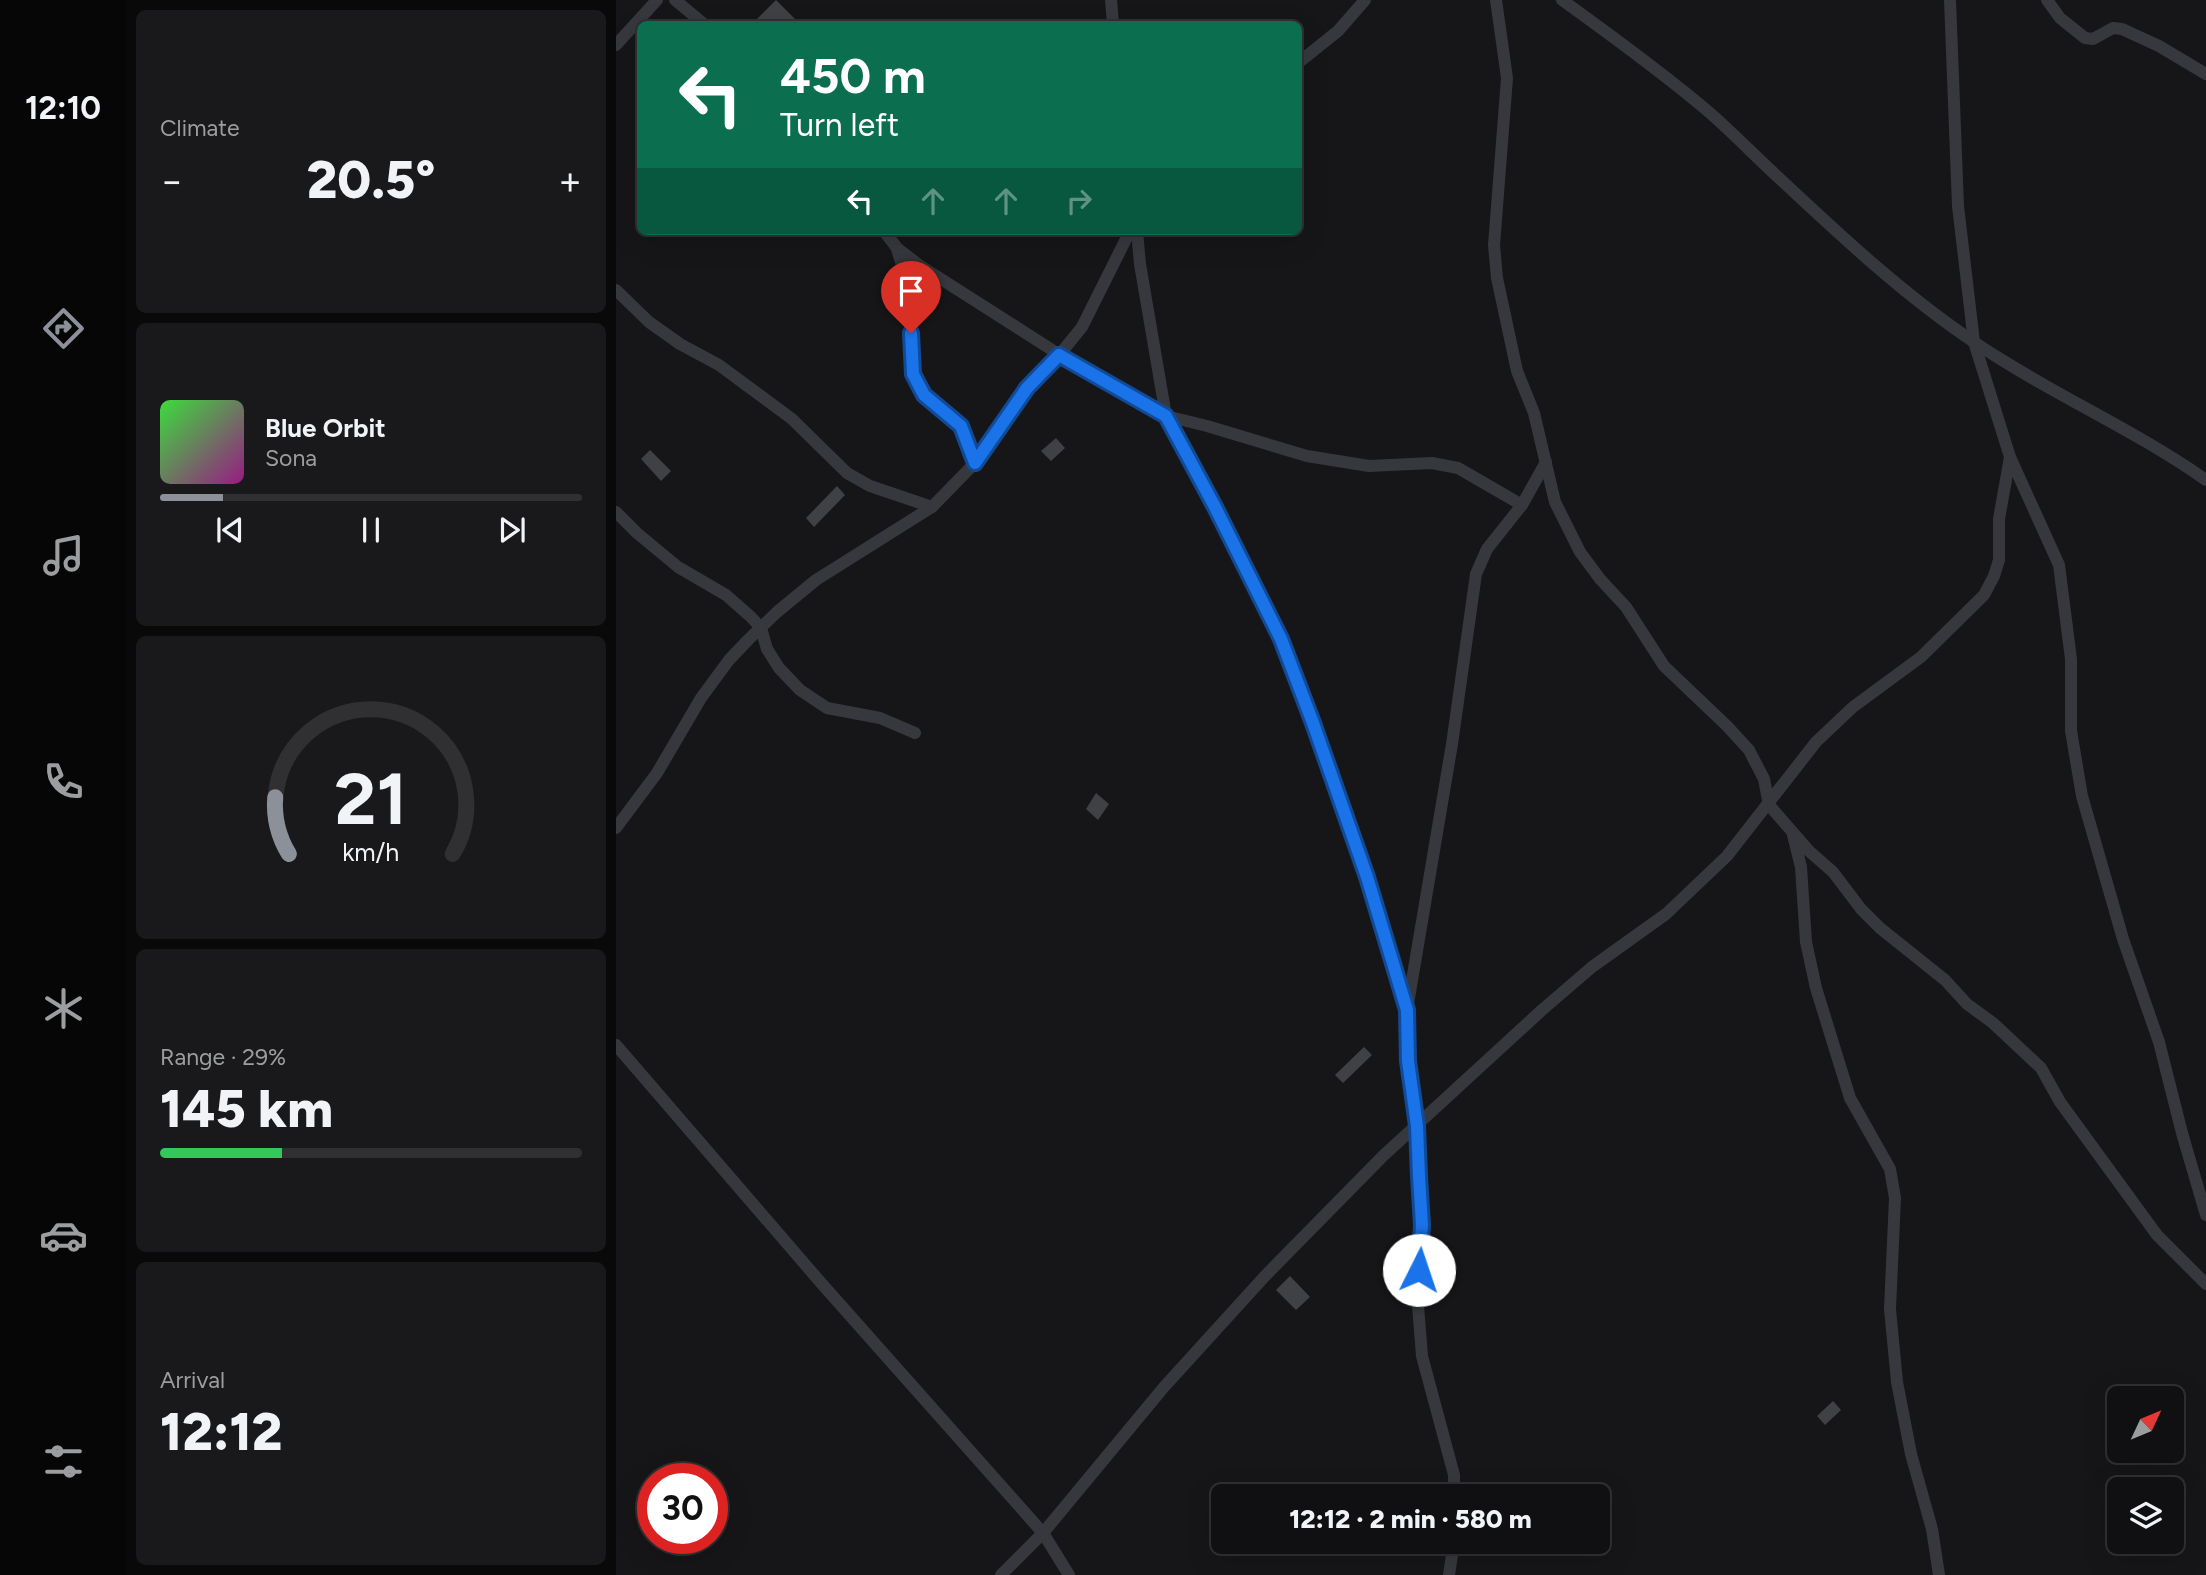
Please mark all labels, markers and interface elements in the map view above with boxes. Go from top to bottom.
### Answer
text: 450 m [780,46,926,105]
icon: left [665,49,756,140]
text: 12:10 [25,89,101,127]
text: Turn left [780,106,899,144]
text: Climate [160,114,239,142]
text: 20.5° [307,149,435,211]
text: − [160,158,184,204]
text: + [558,158,582,204]
icon: left [841,182,879,220]
icon: ahead [914,182,952,220]
icon: ahead [987,182,1025,220]
icon: right [1060,182,1098,220]
pin [881,261,941,333]
icon: arrive [892,272,930,310]
icon: directions [39,304,88,353]
text: Blue Orbit [265,412,386,444]
text: Sona [265,444,317,472]
icon: previous [211,511,249,549]
icon: pause [352,511,390,549]
icon: next [493,511,531,549]
icon: music [39,531,88,580]
text: 21 [335,755,407,842]
icon: phone [39,757,88,806]
text: km/h [342,836,400,866]
icon: climate [39,984,88,1033]
text: Range · 29% [160,1043,286,1071]
text: 145 km [160,1078,333,1140]
icon: car [39,1211,88,1260]
position arrow [1382,1233,1456,1307]
text: Arrival [160,1366,225,1394]
north arrow [2107,1386,2184,1463]
map controls [2107,1386,2184,1554]
text: 12:12 [160,1401,282,1463]
icon: filters [39,1437,88,1486]
speed limit sign: 30 [637,1463,728,1554]
button: layers [2107,1477,2184,1554]
text: 12:12 · 2 min · 580 m [1289,1503,1532,1535]

